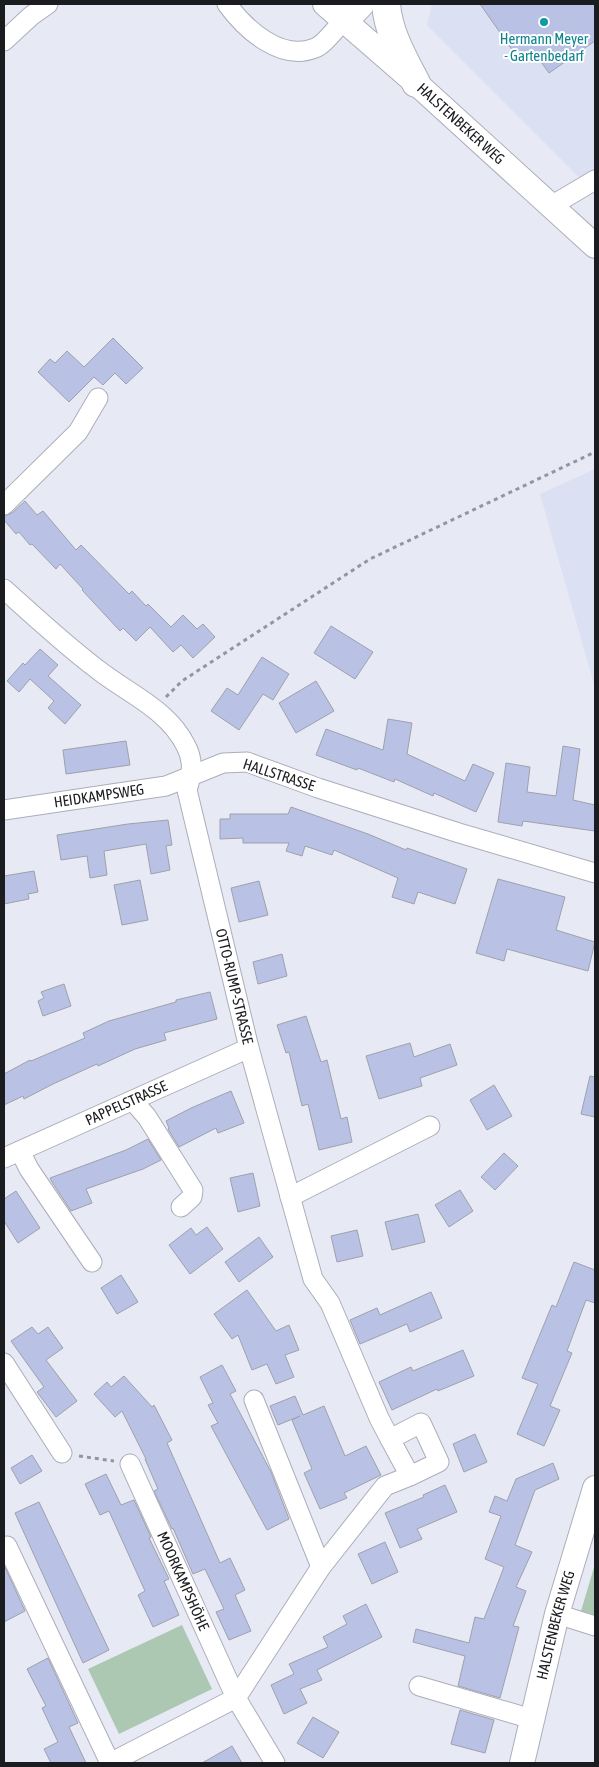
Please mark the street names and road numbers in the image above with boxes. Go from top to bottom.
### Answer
street label: HALSTENBEKER WEG [414,79,508,167]
street label: HALLSTRASSE [241,755,318,794]
street label: HEIDKAMPSWEG [53,780,145,811]
street label: OTTO-RUMP-STRASSE [213,927,257,1046]
street label: PAPPELSTRASSE [82,1077,170,1128]
street label: MOORKAMPSHÖHE [154,1529,213,1633]
street label: HALSTENBEKER WEG [533,1568,578,1681]

